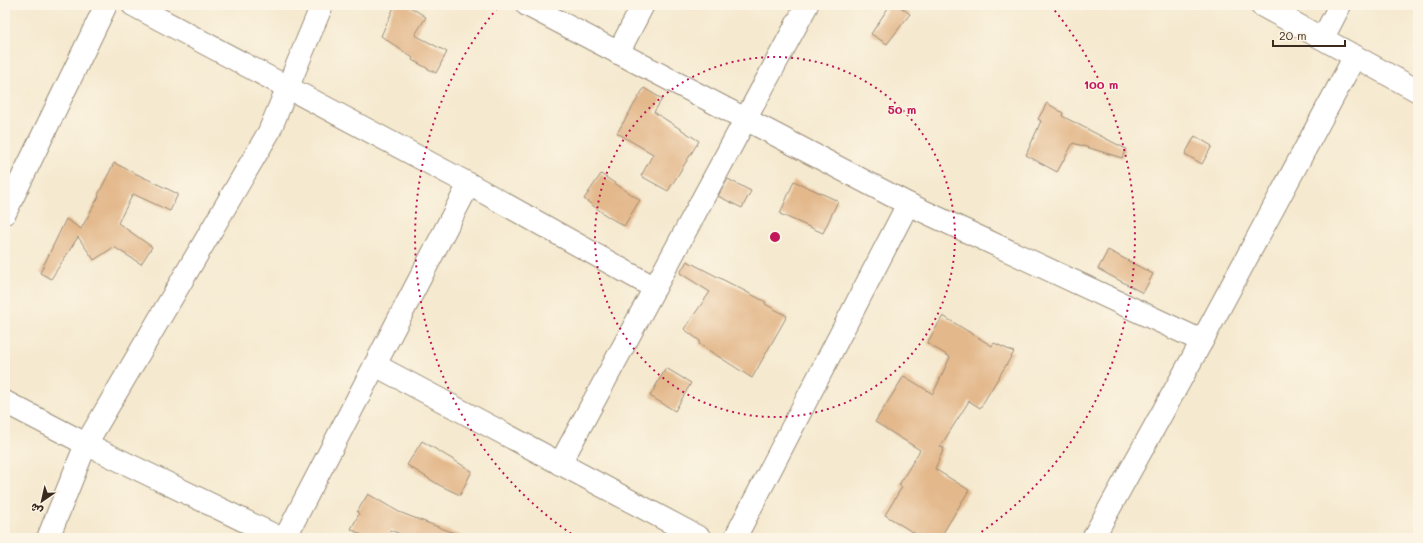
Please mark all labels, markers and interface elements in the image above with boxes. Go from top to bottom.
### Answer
scale bar [1273,22,1345,48]
text: 20 m [1279,27,1307,43]
text: 100 m [1084,76,1118,92]
text: 50 m [888,101,916,117]
centre of rings [768,230,782,244]
north arrow [22,481,62,521]
text: ش [27,500,45,519]

